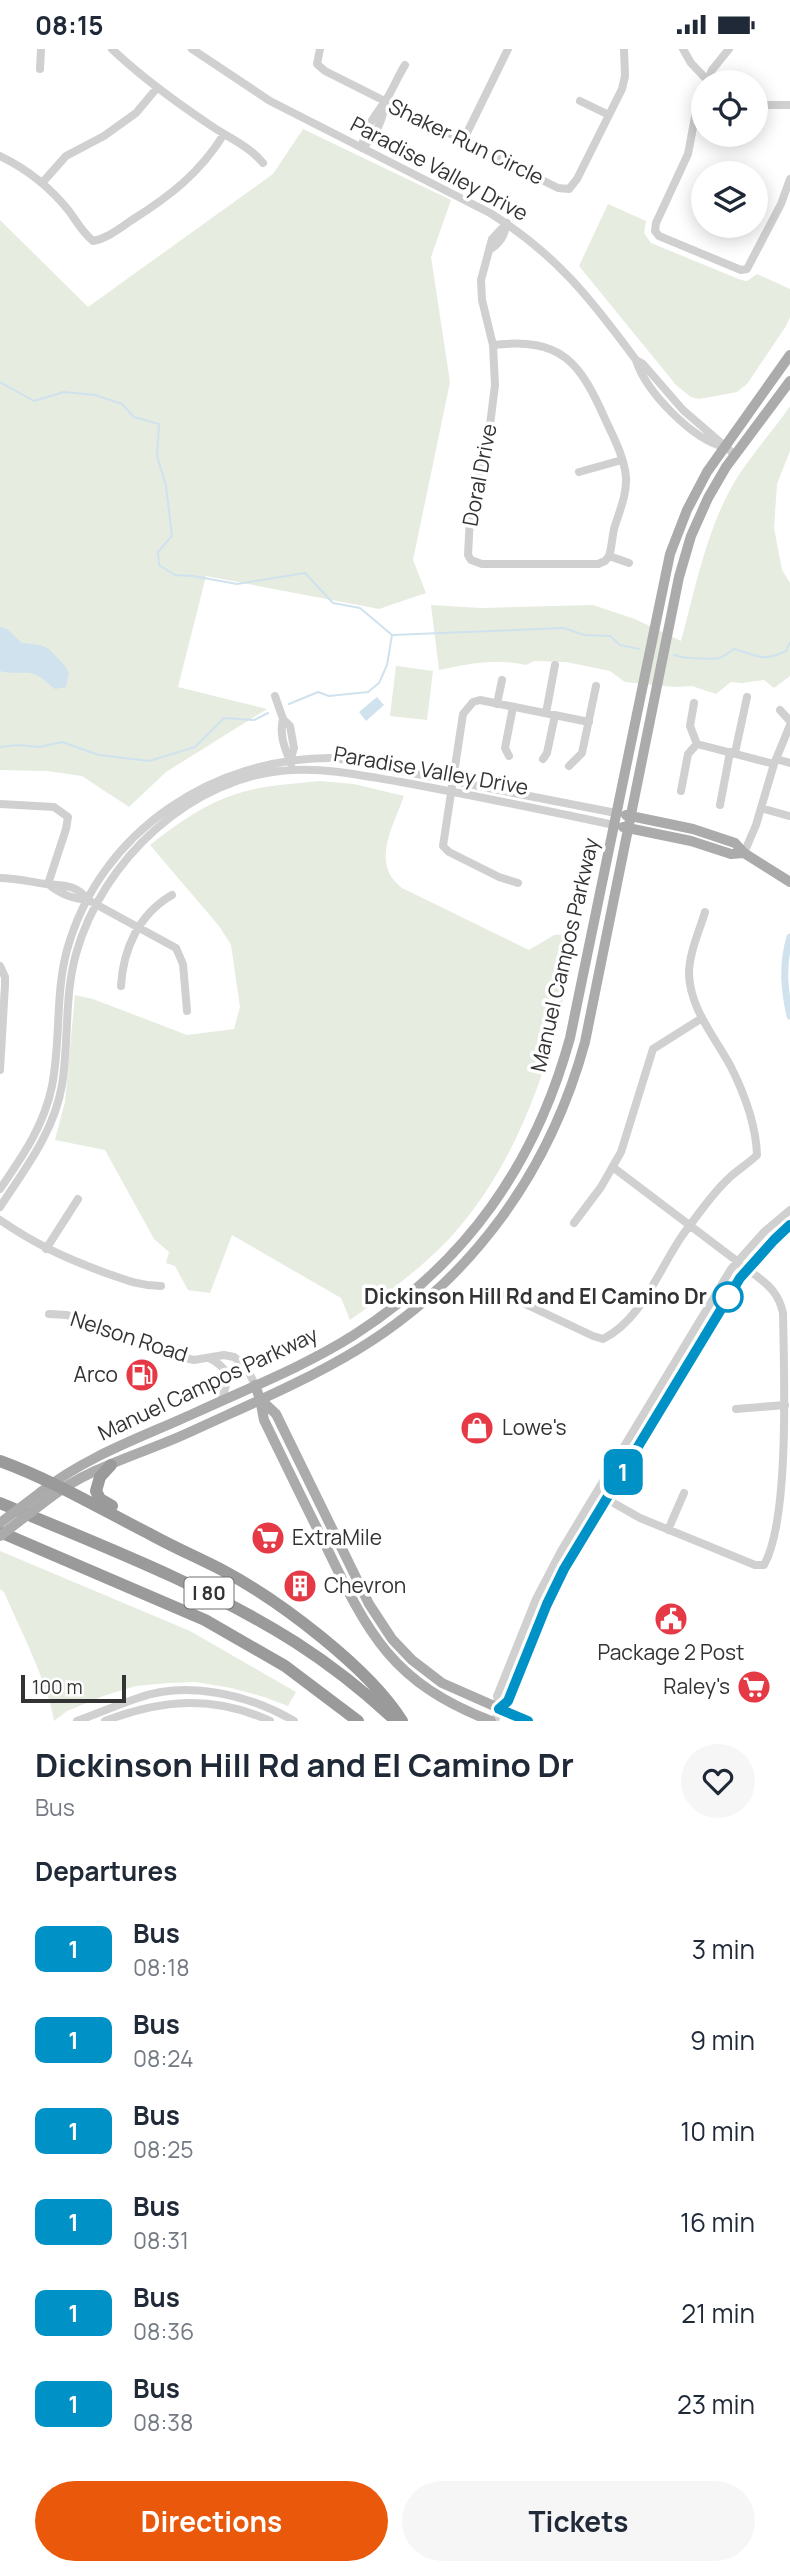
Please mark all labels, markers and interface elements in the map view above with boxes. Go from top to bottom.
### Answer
text: 08:15 [35,7,104,43]
map controls [691,70,768,238]
button: locate [691,70,768,147]
street label: Shaker Run Circle [384,91,549,191]
street label: Paradise Valley Drive [346,109,533,227]
button: layers [691,161,768,238]
street label: Doral Drive [455,421,503,528]
street label: Paradise Valley Drive [332,739,531,801]
street label: Manuel Campos Parkway [523,835,605,1075]
place label: Dickinson Hill Rd and El Camino Dr [364,1282,707,1310]
marker: Dickinson Hill Rd and El Camino Dr [713,1282,743,1312]
street label: Nelson Road [67,1304,191,1368]
street label: Manuel Campos Parkway [93,1320,322,1446]
fuel station icon: Arco [123,1356,161,1394]
place label: Arco [74,1360,118,1388]
shop icon: Lowe's [458,1409,496,1447]
place label: Lowe's [502,1413,567,1441]
line badge: 1 [600,1449,646,1495]
text: 1 [618,1455,628,1488]
supermarket icon: ExtraMile [249,1519,287,1557]
place label: ExtraMile [292,1523,382,1551]
building icon: Chevron [281,1567,319,1605]
place label: Chevron [324,1571,406,1599]
road number: I 80 [184,1577,234,1609]
public building icon: Package 2 Post [652,1600,690,1638]
place label: Package 2 Post [597,1638,745,1666]
supermarket icon: Raley's [735,1668,773,1706]
scale bar [21,1672,126,1704]
place label: Raley's [663,1672,730,1700]
text: 100 m [32,1674,83,1700]
text: Dickinson Hill Rd and El Camino Dr [35,1742,574,1787]
button: heart [681,1744,755,1818]
text: Bus [35,1791,75,1823]
text: Departures [35,1853,177,1889]
text: Bus [133,1915,180,1951]
text: 3 min [692,1931,755,1967]
text: 1 [68,1932,79,1965]
text: 08:18 [133,1951,190,1983]
text: Bus [133,2006,180,2042]
text: 9 min [690,2022,755,2058]
text: 1 [68,2023,79,2056]
text: 08:24 [133,2042,193,2074]
text: Bus [133,2097,180,2133]
text: 10 min [680,2113,755,2149]
text: 1 [68,2114,79,2147]
text: 08:25 [133,2133,194,2165]
text: Bus [133,2188,180,2224]
text: 16 min [680,2204,755,2240]
text: 1 [68,2205,79,2238]
text: 08:31 [133,2224,189,2256]
text: Bus [133,2279,180,2315]
text: 21 min [681,2295,755,2331]
text: 1 [68,2296,79,2329]
text: 08:36 [133,2315,194,2347]
text: Bus [133,2370,180,2406]
text: 23 min [677,2386,755,2422]
text: 1 [68,2387,79,2420]
text: 08:38 [133,2406,193,2438]
button: Directions [35,2481,388,2561]
button: Tickets [402,2481,755,2561]

